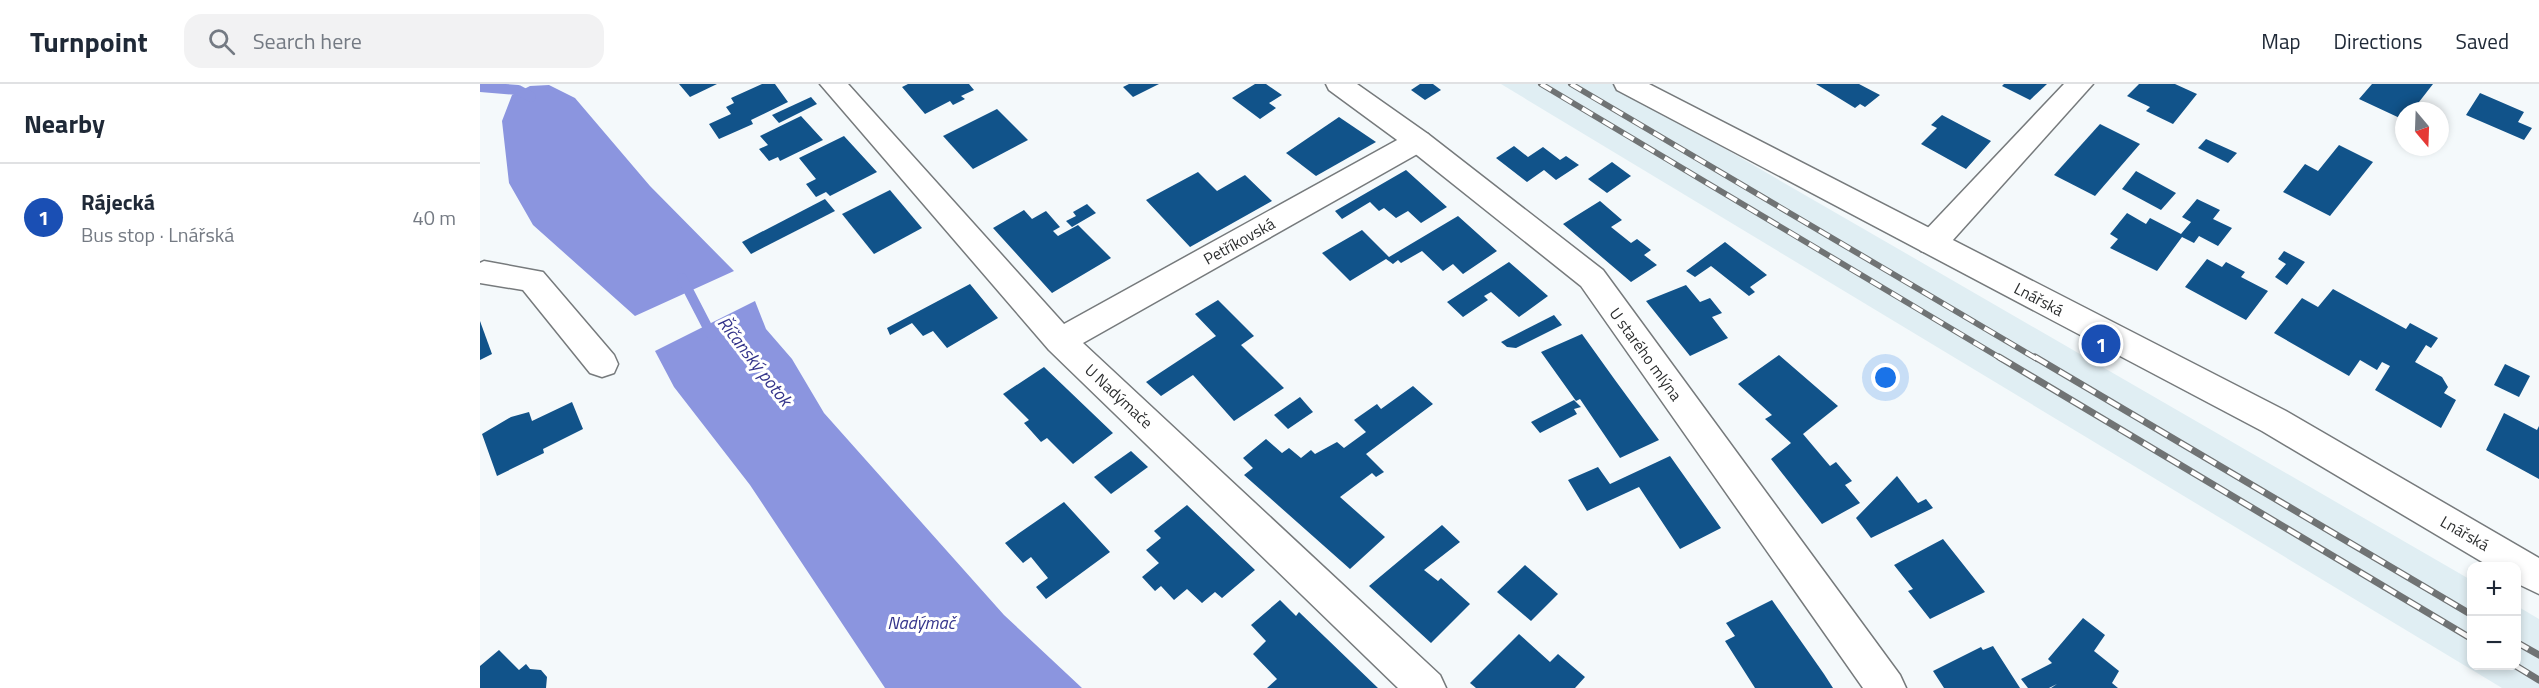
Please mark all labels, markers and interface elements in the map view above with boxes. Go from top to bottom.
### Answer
search box [184,14,604,68]
text: Turnpoint [30,20,148,63]
text: Search here [253,24,362,58]
icon: search [205,25,238,58]
text: Map [2261,25,2301,57]
text: Directions [2334,25,2423,57]
text: Saved [2456,25,2509,57]
north arrow [2395,102,2449,156]
text: Nearby [24,104,105,143]
text: Rájecká [81,185,155,219]
text: 1 [38,202,49,233]
text: 40 m [412,202,456,233]
street label: Petříkovská [1199,211,1279,271]
text: Bus stop · Lnářská [81,219,234,250]
street label: Lnářská [2010,276,2068,322]
street label: U starého mlýna [1604,302,1688,406]
water label: Říčanský potok [711,310,800,413]
pin: 1 [2082,322,2120,366]
street label: U Nadýmače [1080,358,1158,434]
your location [1871,363,1900,392]
street label: Lnářská [2436,509,2494,557]
map controls [2467,562,2521,670]
button: + [2467,562,2521,616]
water label: Nadýmač [887,609,958,636]
button: − [2467,616,2521,670]

